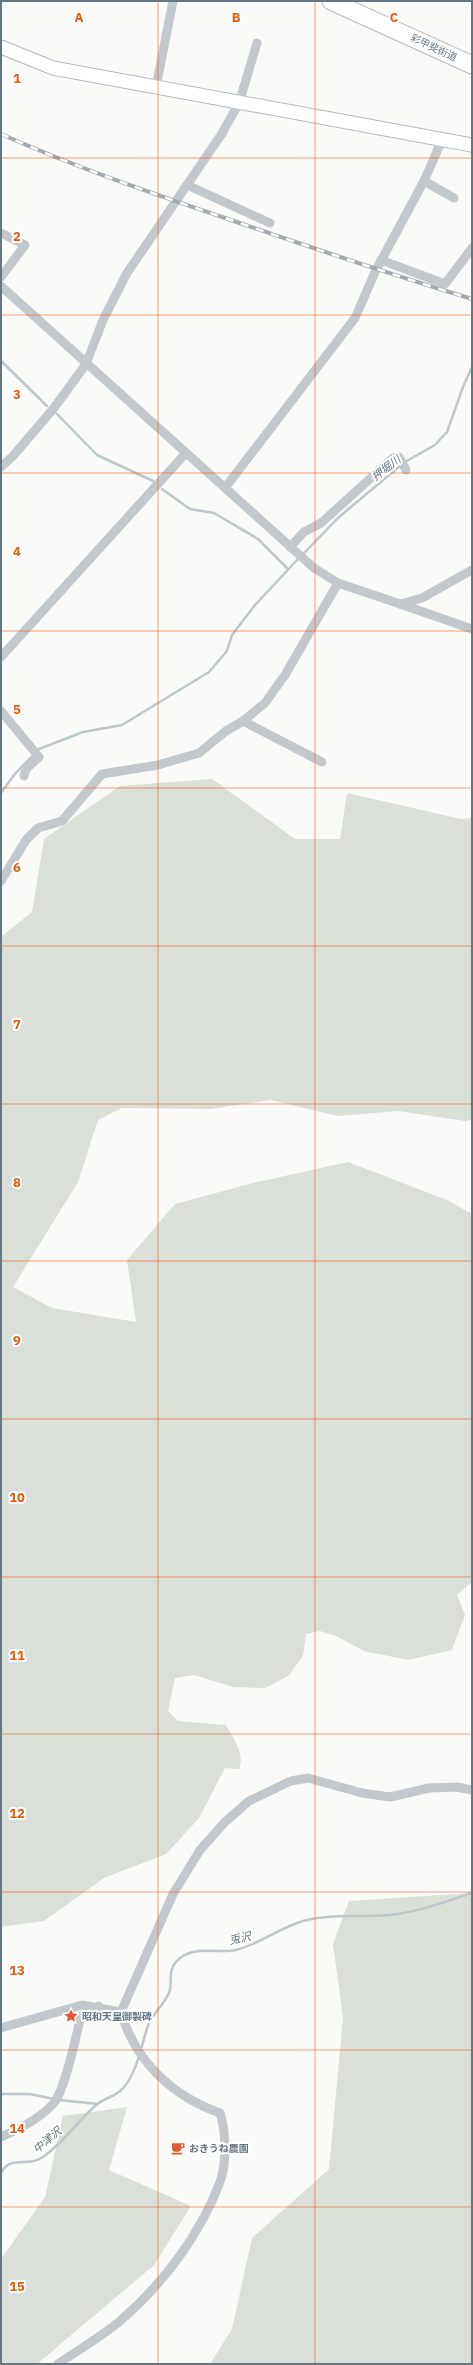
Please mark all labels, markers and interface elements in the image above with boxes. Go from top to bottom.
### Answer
text: A [75,9,84,26]
text: B [232,9,241,26]
text: C [390,9,399,26]
street label: 彩甲斐街道 [408,31,459,64]
text: 1 [13,70,21,87]
text: 2 [13,228,21,245]
text: 3 [13,386,21,403]
water label: 押堀川 [369,452,404,484]
text: 4 [13,543,21,560]
text: 5 [13,701,21,718]
text: 6 [13,859,21,876]
text: 7 [13,1016,21,1033]
text: 8 [13,1174,21,1191]
text: 9 [13,1332,21,1349]
text: 10 [9,1489,25,1506]
text: 11 [9,1647,25,1664]
text: 12 [9,1805,25,1822]
water label: 兎沢 [228,1928,254,1947]
text: 13 [9,1962,25,1979]
place icon: 昭和天皇御製碑 [63,2008,79,2024]
place label: 昭和天皇御製碑 [82,2010,152,2023]
text: 14 [9,2120,25,2137]
water label: 中津沢 [30,2123,66,2156]
cafe icon: おきうね農園 [170,2140,186,2156]
place label: おきうね農園 [189,2142,249,2155]
text: 15 [9,2278,25,2295]

